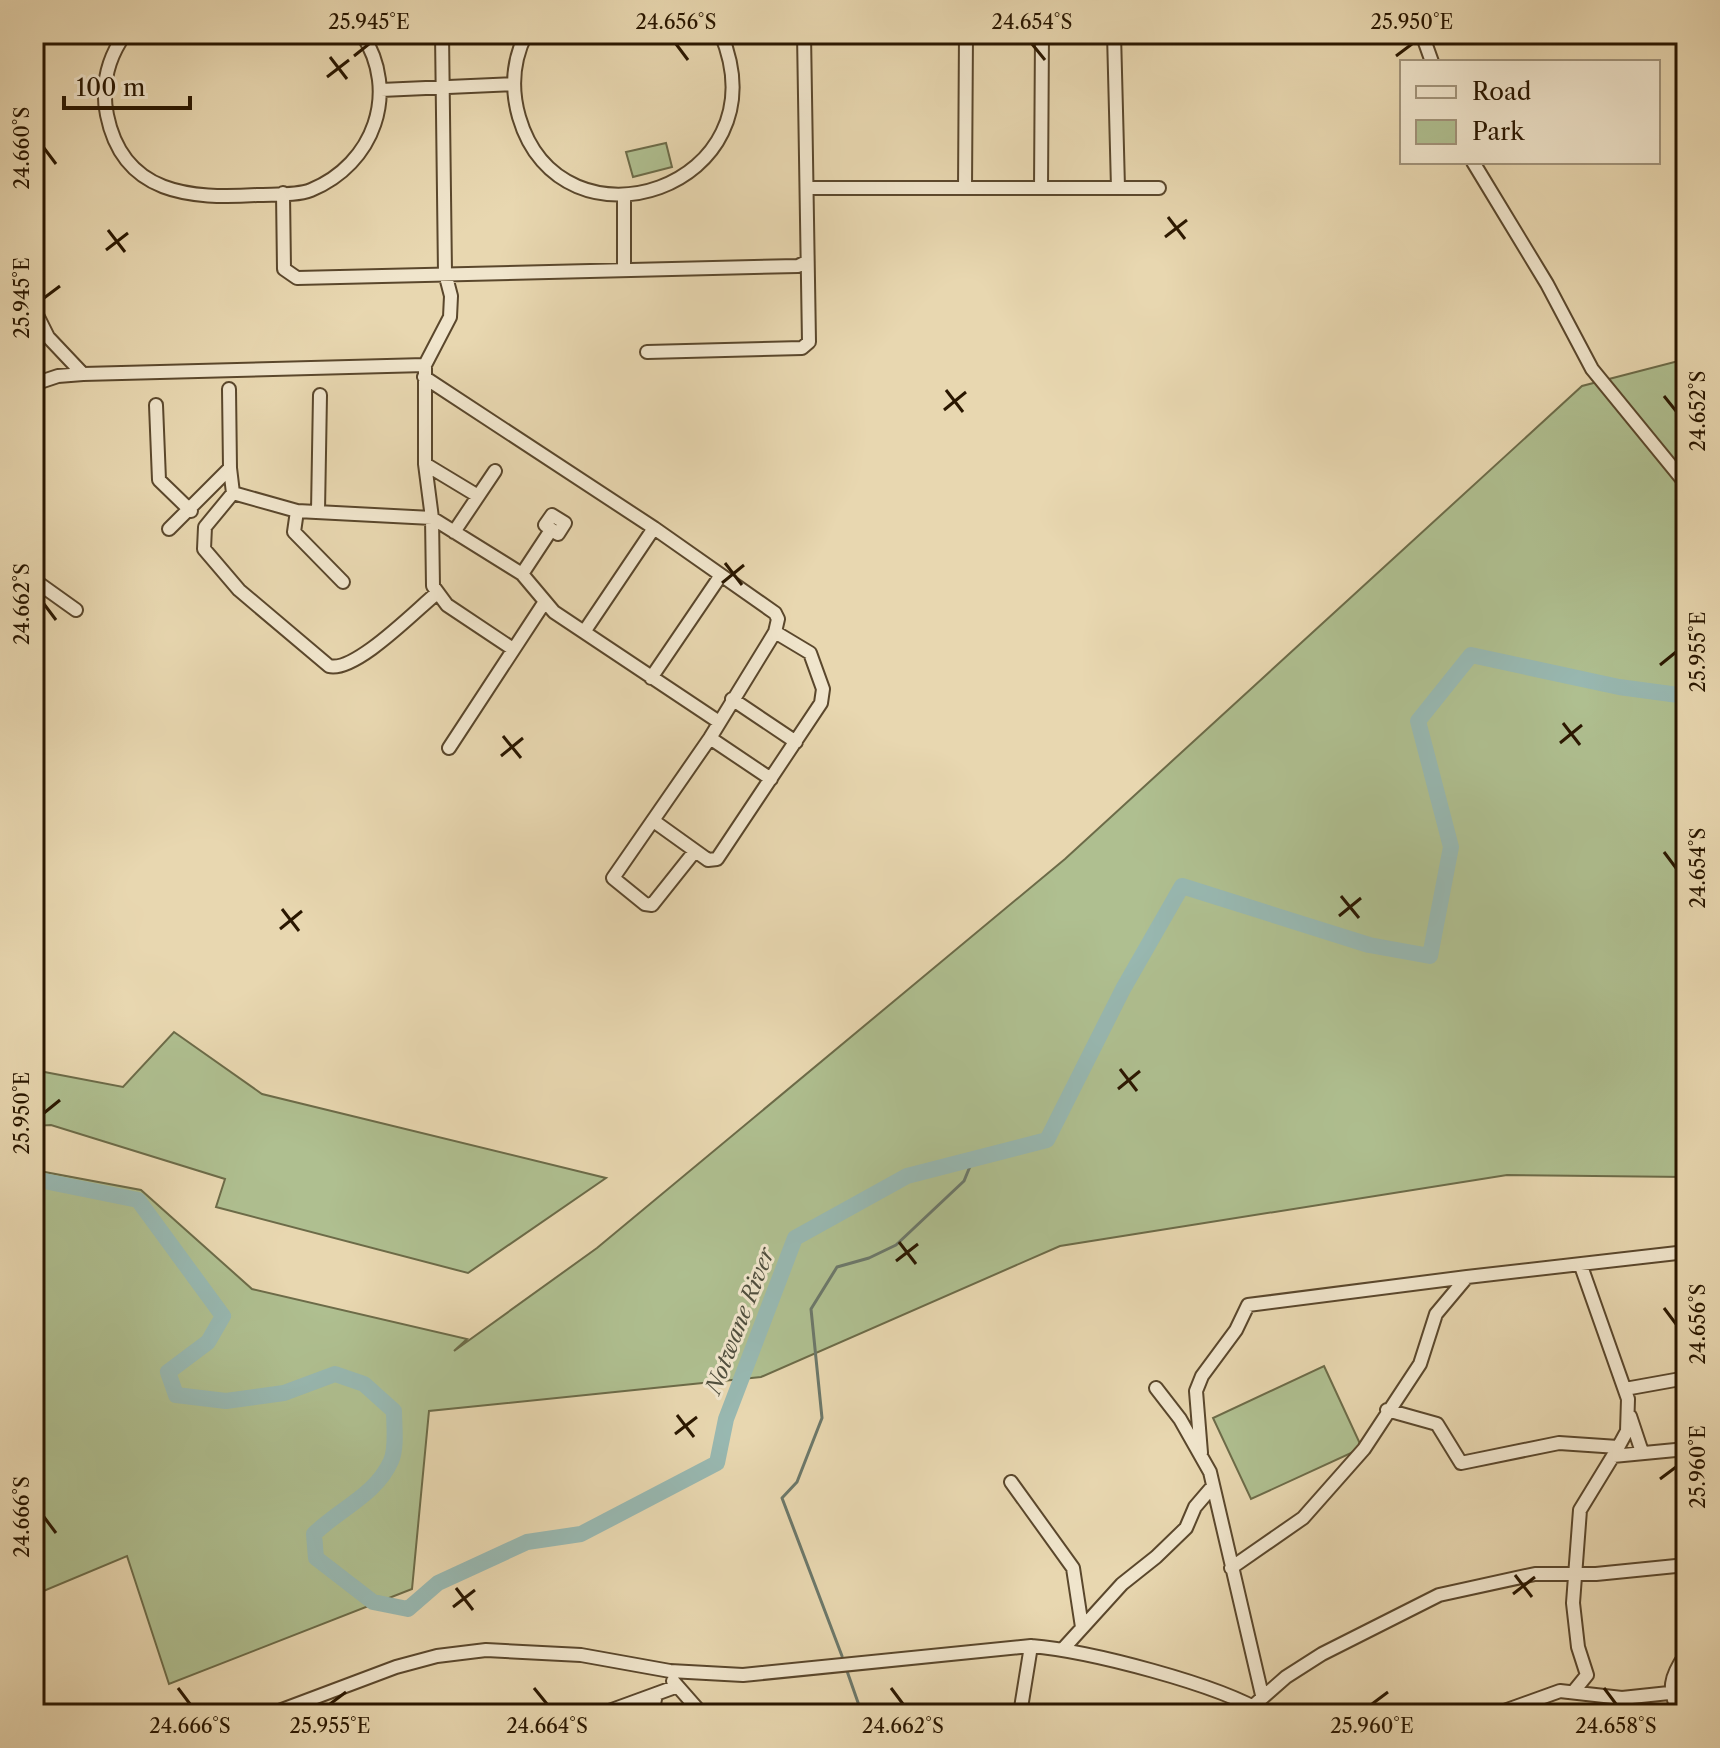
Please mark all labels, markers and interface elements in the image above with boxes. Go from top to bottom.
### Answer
text: 25.945°E [328,10,410,34]
text: 24.656°S [636,10,716,34]
text: 24.654°S [992,10,1072,34]
text: 25.950°E [1371,10,1453,34]
scale bar [64,60,190,110]
legend [1400,60,1660,164]
text: 100 m [76,73,145,102]
text: Road [1472,77,1532,106]
text: 24.660°S [10,106,34,190]
text: Park [1472,117,1525,146]
text: 25.945°E [10,257,34,339]
text: 24.652°S [1686,370,1710,452]
text: 24.662°S [10,563,34,645]
text: 25.955°E [1686,612,1710,692]
text: 24.654°S [1686,828,1710,908]
text: 25.950°E [10,1072,34,1154]
water label: Notwane River [699,1242,781,1400]
text: 24.656°S [1686,1284,1710,1364]
text: 25.960°E [1686,1425,1710,1509]
text: 24.666°S [10,1476,34,1558]
text: 24.666°S [149,1714,231,1738]
text: 25.955°E [290,1714,370,1738]
text: 24.664°S [506,1714,588,1738]
text: 24.662°S [862,1714,944,1738]
text: 25.960°E [1330,1714,1414,1738]
text: 24.658°S [1575,1714,1657,1738]

